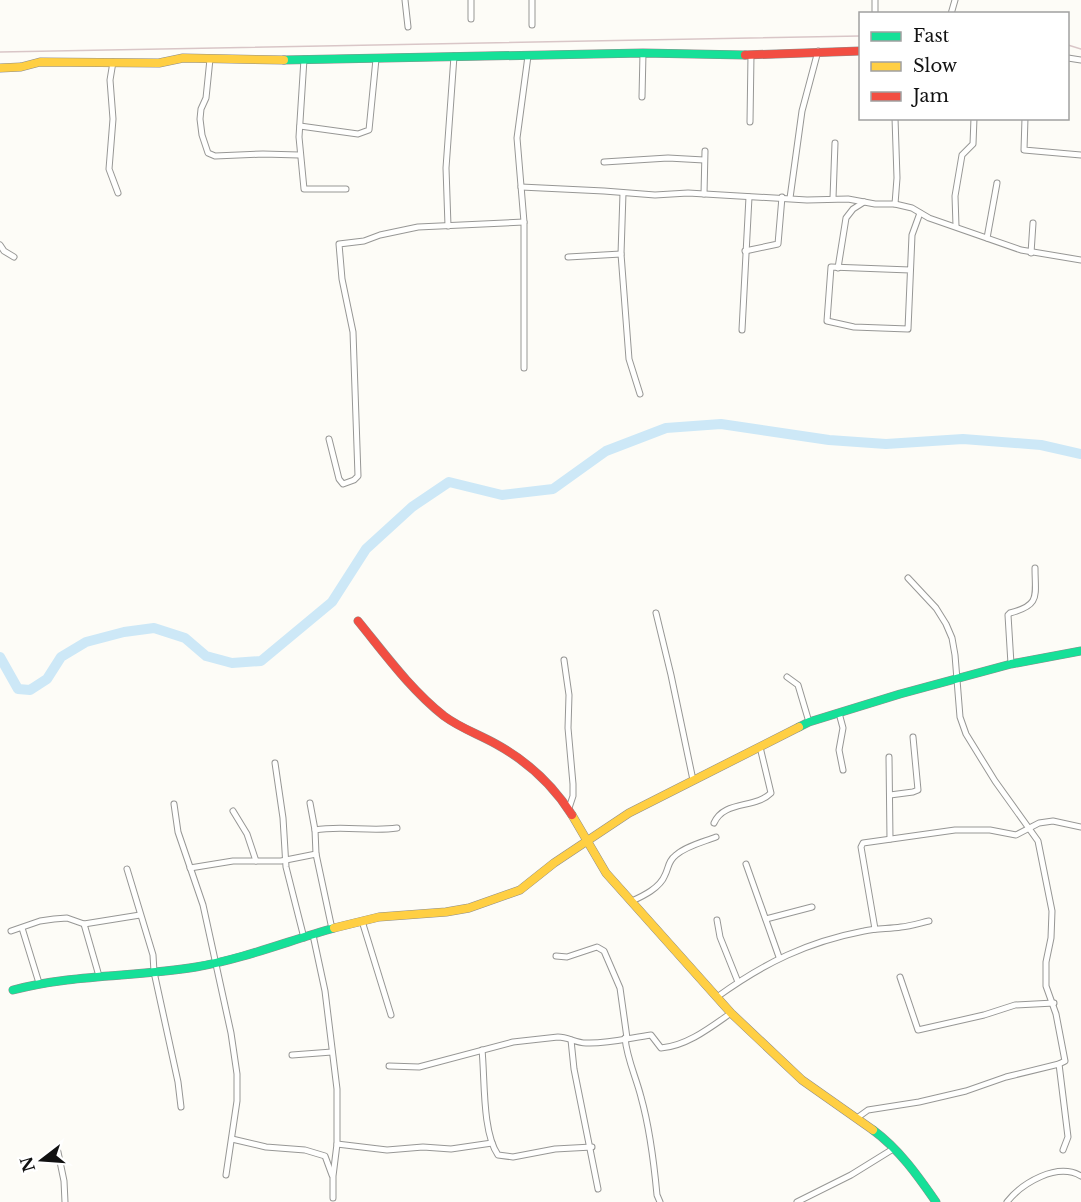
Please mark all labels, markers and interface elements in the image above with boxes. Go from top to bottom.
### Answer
legend [859,12,1069,120]
text: Fast [913,25,950,47]
text: Slow [913,55,958,77]
text: Jam [911,85,949,107]
north arrow [12,1130,72,1190]
text: N [16,1154,39,1175]

